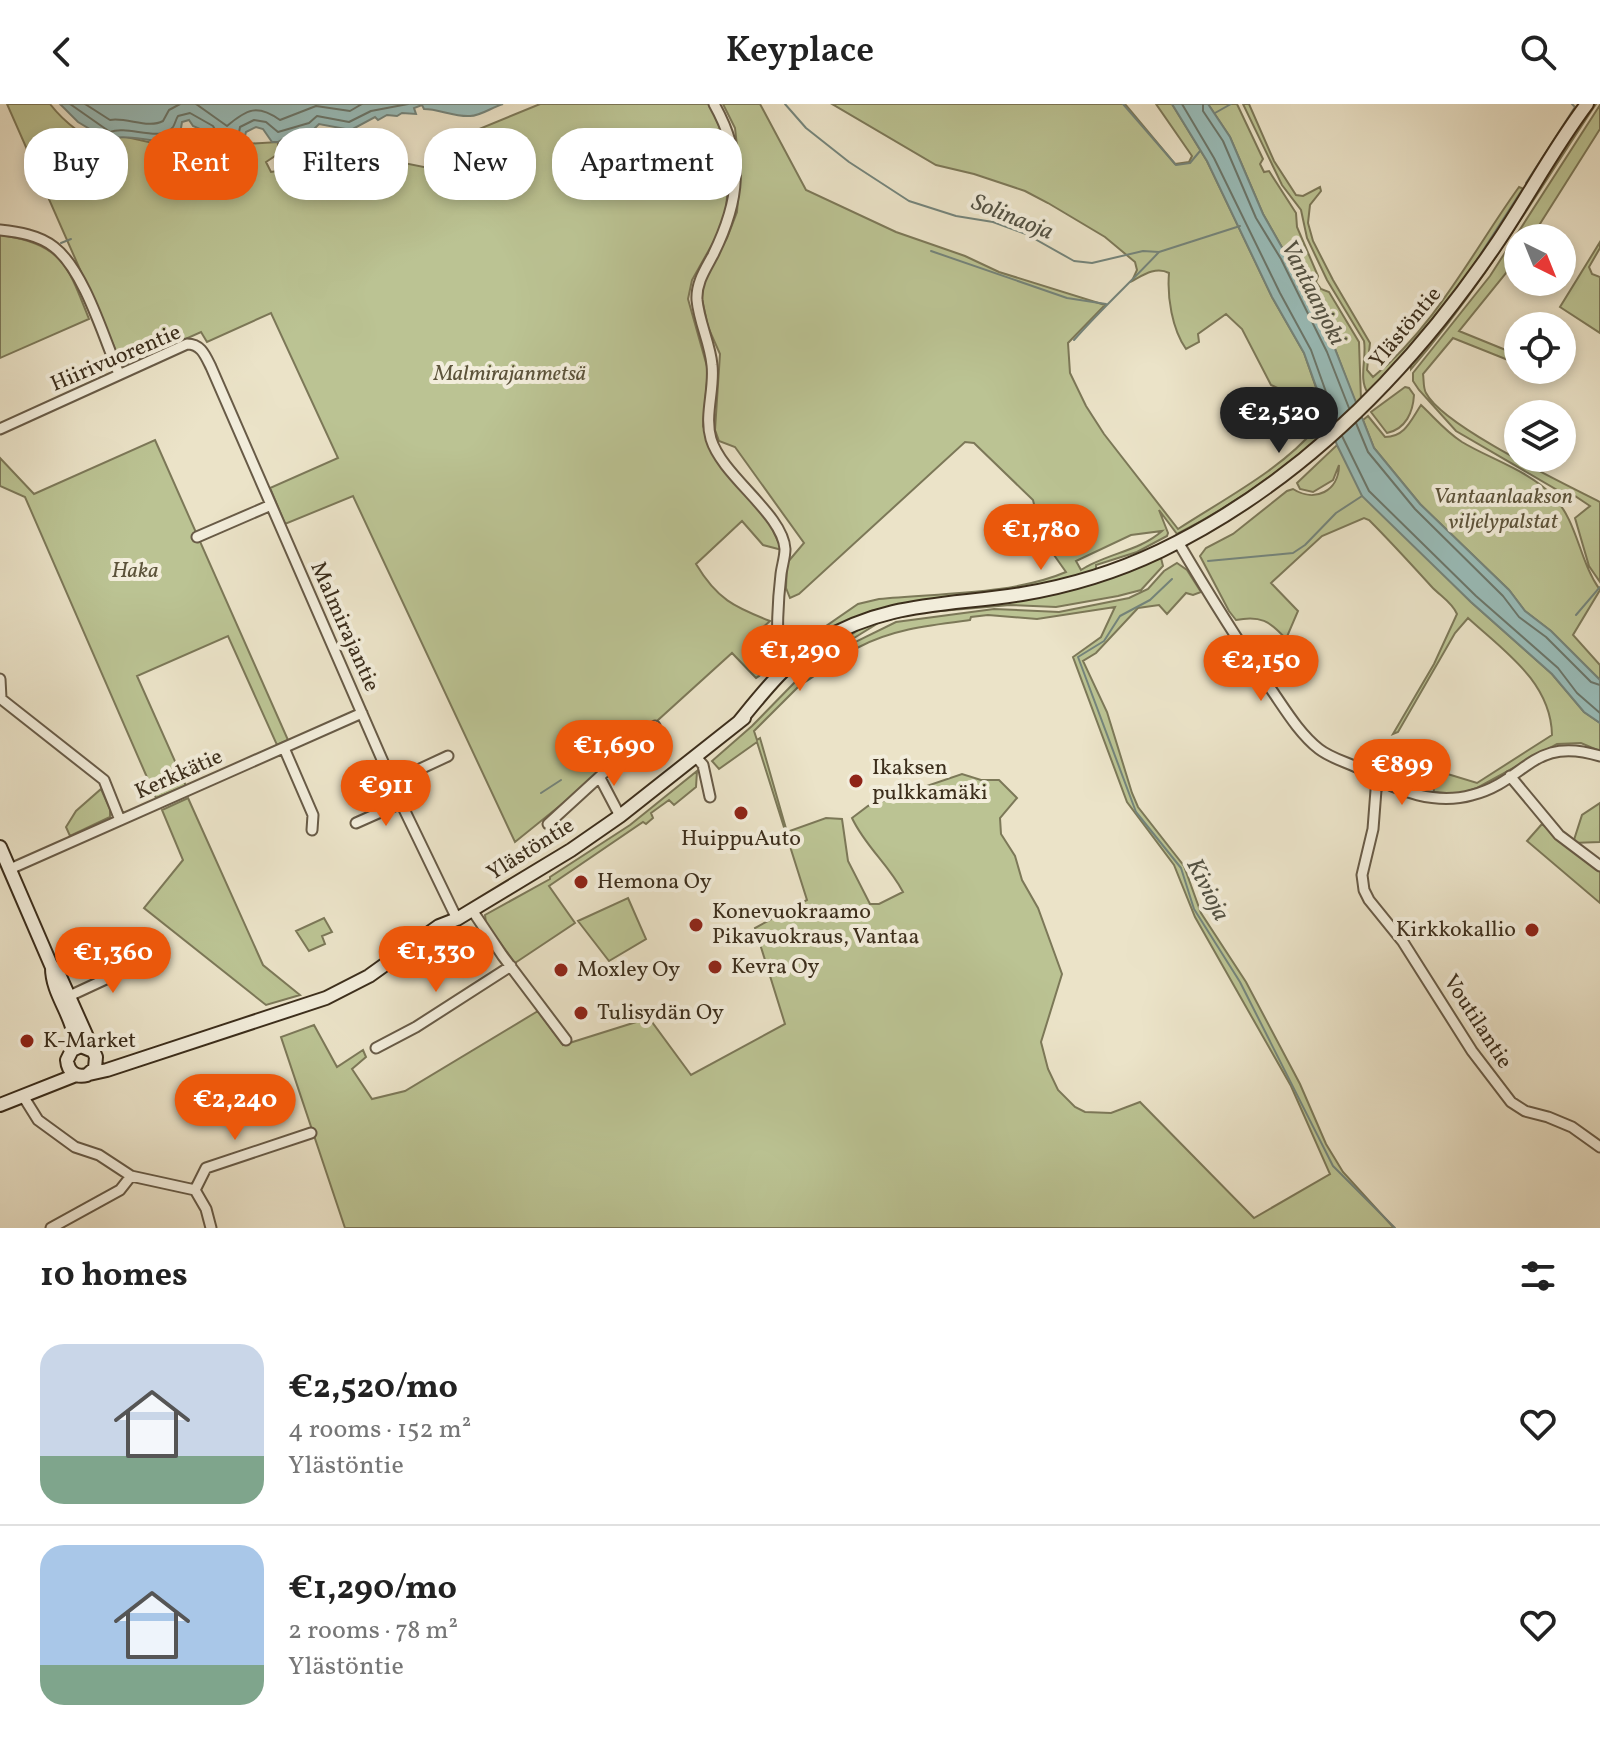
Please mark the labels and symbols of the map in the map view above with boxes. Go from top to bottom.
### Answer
water label: Solinaoja [966,186,1058,250]
north arrow [1504,224,1576,296]
water label: Vantaanjoki [1271,234,1354,353]
street label: Ylästöntie [1363,281,1449,375]
street label: Hiirivuorentie [46,318,186,400]
park label: Malmirajanmetsä [433,359,586,390]
pin: €2,520 [1214,387,1344,455]
park label: Vantaanlaakson viljelypalstat [1433,482,1573,538]
pin: €1,780 [976,504,1106,572]
park label: Haka [111,556,159,587]
street label: Malmirajantie [301,557,387,697]
pin: €1,290 [735,625,865,693]
pin: €2,150 [1196,635,1326,703]
pin: €1,690 [549,720,679,788]
pin: €899 [1355,739,1449,807]
street label: Kerkkätie [130,742,228,808]
place label: Ikaksen pulkkamäki [872,753,988,809]
pin: €911 [339,760,433,828]
marker: Ikaksen pulkkamäki [847,772,865,790]
marker: HuippuAuto [732,804,750,822]
street label: Ylästöntie [481,811,581,889]
place label: HuippuAuto [681,824,801,855]
water label: Kivioja [1177,853,1237,927]
place label: Hemona Oy [597,867,712,898]
marker: Hemona Oy [572,873,590,891]
place label: Konevuokraamo Pikavuokraus, Vantaa [712,897,920,953]
place label: Kirkkokallio [1396,915,1516,946]
marker: Konevuokraamo Pikavuokraus, Vantaa [687,916,705,934]
marker: Kirkkokallio [1523,921,1541,939]
pin: €1,330 [371,926,501,994]
pin: €1,360 [48,927,178,995]
place label: Kevra Oy [731,952,820,983]
place label: Moxley Oy [577,955,680,986]
marker: Kevra Oy [706,958,724,976]
marker: Moxley Oy [552,961,570,979]
street label: Voutilantie [1435,969,1519,1075]
place label: Tulisydän Oy [597,998,724,1029]
marker: Tulisydän Oy [572,1004,590,1022]
place label: K-Market [43,1026,136,1057]
marker: K-Market [18,1032,36,1050]
pin: €2,240 [170,1074,300,1142]

